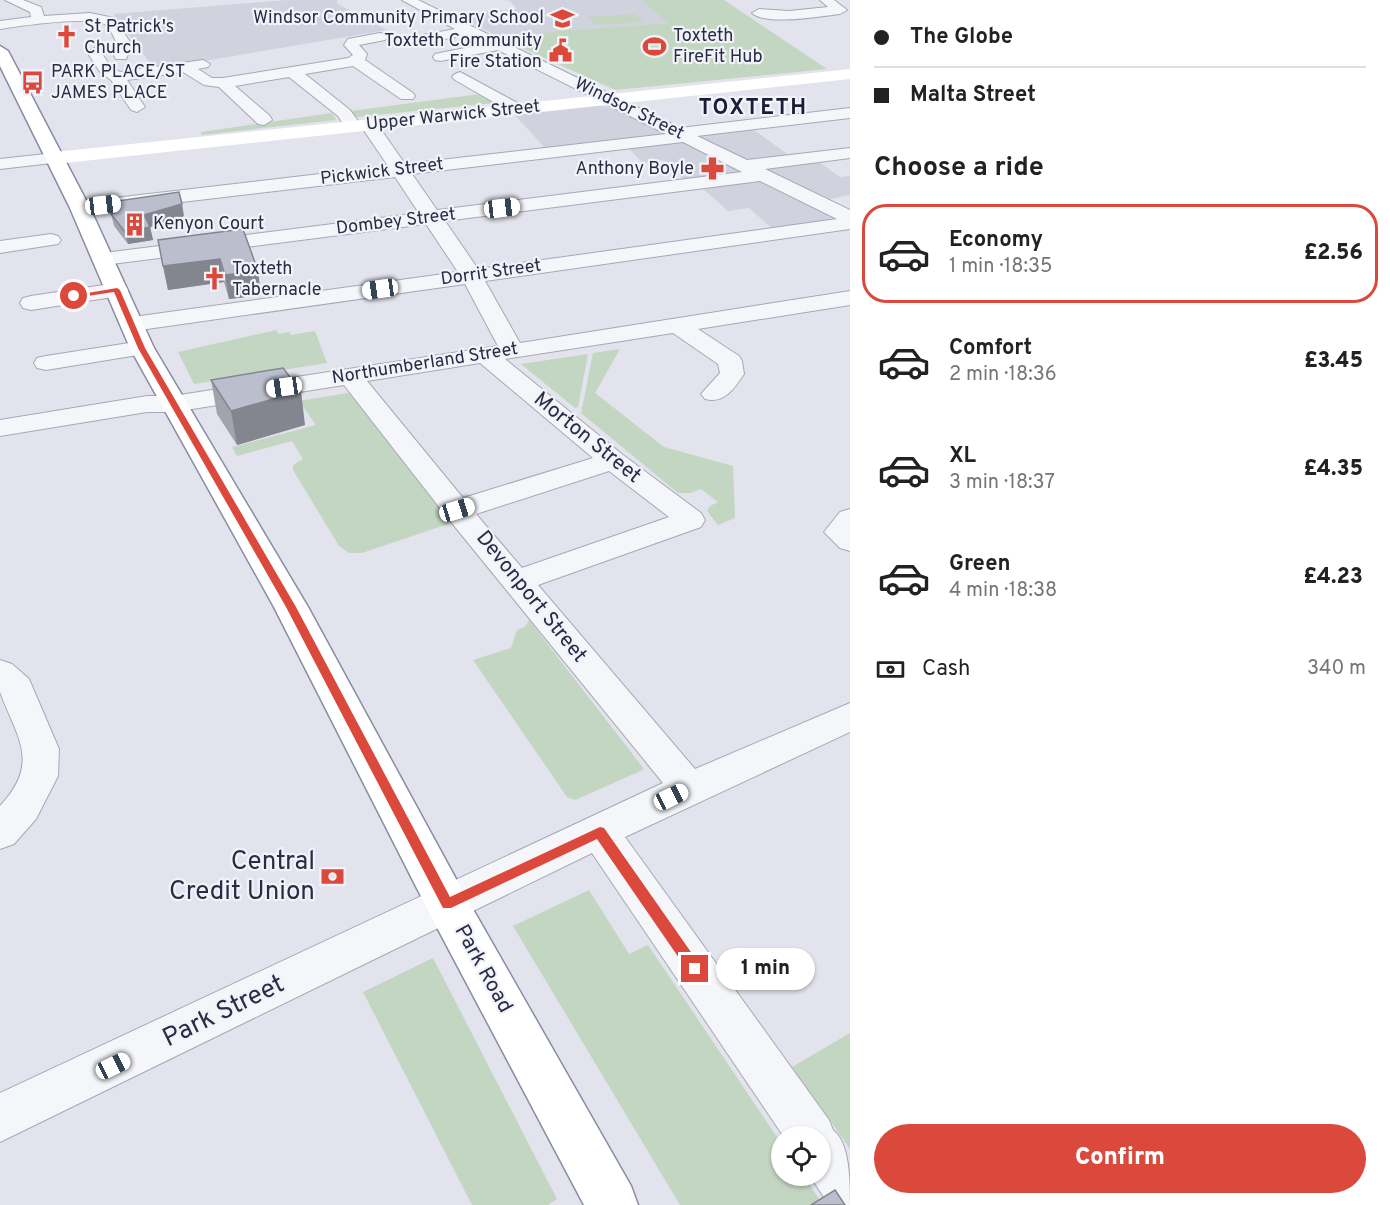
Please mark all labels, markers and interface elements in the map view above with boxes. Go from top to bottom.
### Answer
school or university icon: Windsor Community Primary School [549,5,575,31]
place label: Windsor Community Primary School [253,7,544,30]
place label: St Patrick's Church [84,16,174,60]
church icon: St Patrick's Church [53,24,79,50]
text: The Globe [910,24,1013,51]
place label: Toxteth FireFit Hub [673,25,763,69]
place label: Toxteth Community Fire Station [384,30,542,74]
sports icon: Toxteth FireFit Hub [642,33,668,59]
public building icon: Toxteth Community Fire Station [547,38,573,64]
place label: PARK PLACE/ST JAMES PLACE [51,61,185,105]
bus stop icon: PARK PLACE/ST JAMES PLACE [20,69,46,95]
street label: Windsor Street [570,73,688,145]
text: Malta Street [910,82,1036,109]
street label: Upper Warwick Street [365,95,541,137]
district label: TOXTETH [698,95,808,122]
text: Choose a ride [874,151,1044,185]
street label: Pickwick Street [319,153,445,191]
pharmacy icon: Anthony Boyle [699,156,725,182]
place label: Anthony Boyle [575,158,694,181]
car [84,194,122,216]
car [483,197,521,219]
street label: Dombey Street [335,203,457,241]
building icon: Kenyon Court [122,211,148,237]
place label: Kenyon Court [153,213,264,236]
icon: car [877,227,931,281]
text: Economy [949,227,1043,254]
text: £2.56 [1304,240,1363,267]
text: 1 min · 18:35 [949,254,1052,280]
street label: Dorrit Street [439,255,543,291]
place label: Toxteth Tabernacle [232,258,321,302]
church icon: Toxteth Tabernacle [201,266,227,292]
car [361,278,399,300]
route start [60,282,87,309]
icon: car [877,335,931,389]
text: Comfort [949,335,1032,362]
street label: Northumberland Street [330,338,520,390]
text: £3.45 [1304,348,1363,375]
text: 2 min · 18:36 [949,362,1057,388]
car [265,376,303,398]
street label: Morton Street [528,386,646,490]
icon: car [877,443,931,497]
text: XL [949,443,976,470]
text: £4.35 [1303,456,1363,483]
text: 3 min · 18:37 [949,470,1055,496]
car [437,496,477,524]
street label: Devonport Street [469,525,593,669]
icon: car [877,551,931,605]
text: Green [949,551,1011,578]
text: £4.23 [1303,564,1363,591]
text: 4 min · 18:38 [949,578,1057,604]
icon: cash [874,653,907,686]
text: Cash [922,656,971,683]
text: 340 m [1307,656,1366,682]
car [651,781,691,813]
place label: Central Credit Union [169,846,315,909]
bank icon: Central Credit Union [320,864,346,890]
street label: Park Road [448,920,518,1018]
callout: 1 min [716,948,815,990]
route end [681,955,708,982]
text: 1 min [741,956,790,982]
street label: Park Street [158,968,290,1056]
car [93,1050,133,1082]
button: Confirm [874,1124,1366,1193]
map controls [771,1126,831,1186]
button: locate [771,1126,831,1186]

